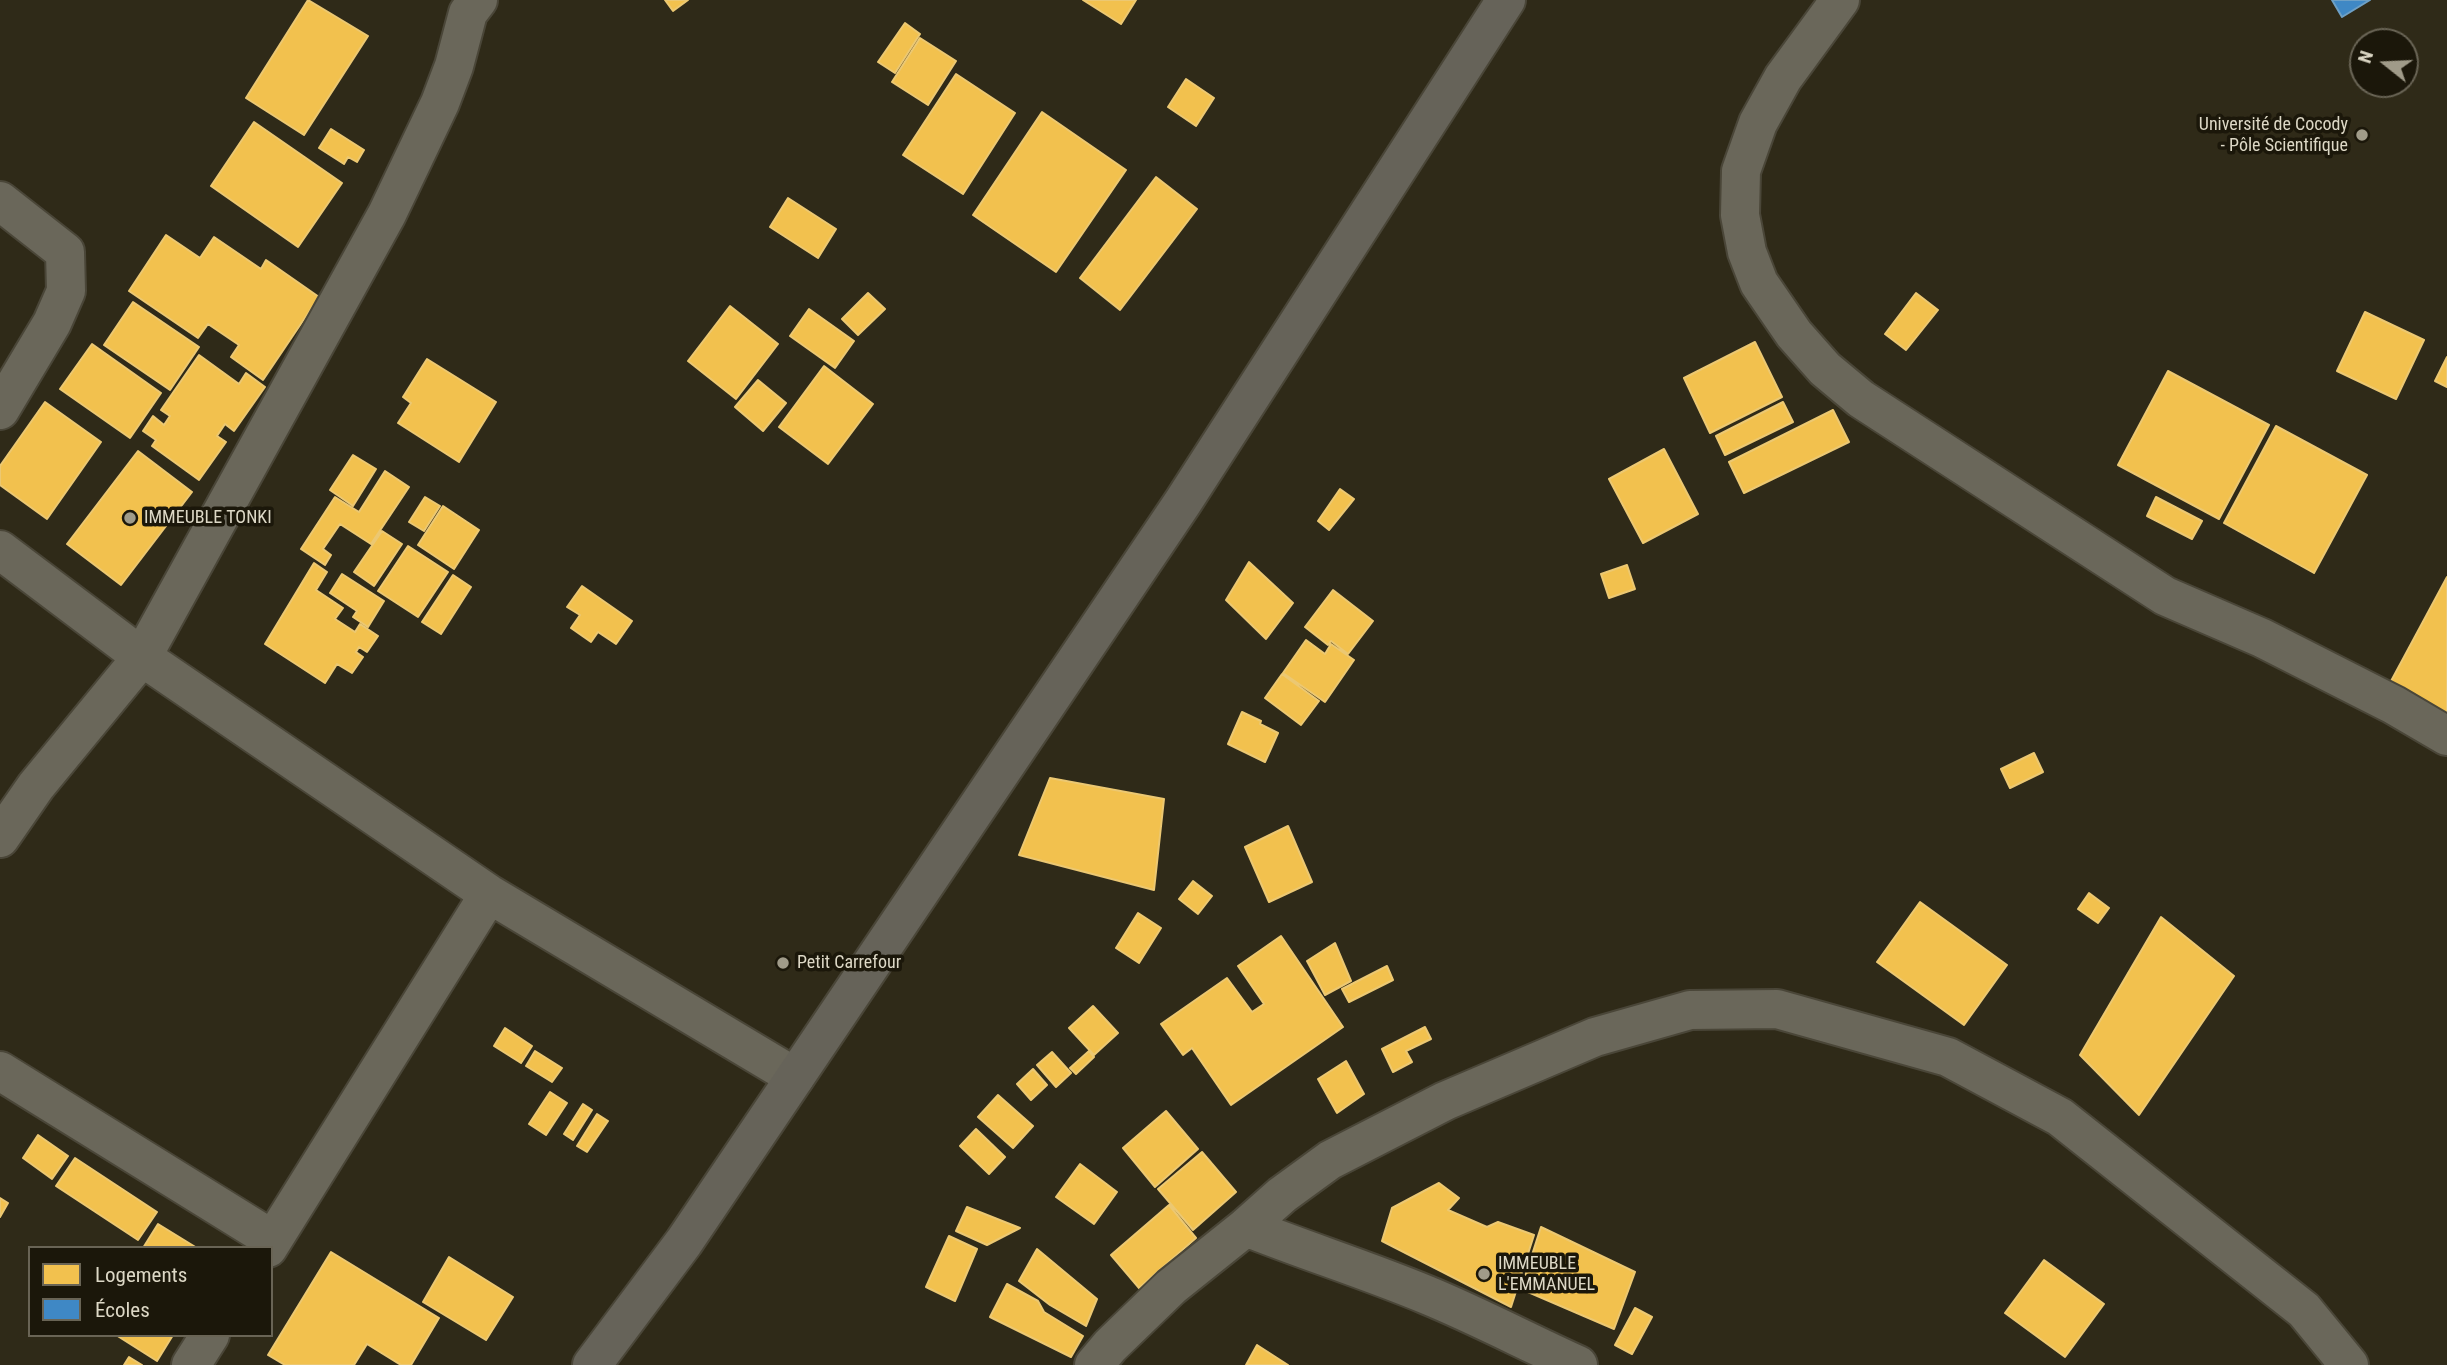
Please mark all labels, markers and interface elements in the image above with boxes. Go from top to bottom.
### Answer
north arrow [2349,28,2419,98]
text: N [2353,48,2378,66]
place label: Université de Cocody - Pôle Scientifique [2199,114,2348,156]
marker: Université de Cocody - Pôle Scientifique [2354,127,2370,143]
place label: IMMEUBLE TONKI [144,507,272,529]
marker: IMMEUBLE TONKI [122,510,138,526]
place label: Petit Carrefour [797,952,901,974]
marker: Petit Carrefour [775,955,791,971]
legend [28,1246,273,1337]
place label: IMMEUBLE L'EMMANUEL [1498,1253,1595,1296]
text: Logements [95,1263,187,1287]
marker: IMMEUBLE L'EMMANUEL [1476,1266,1492,1282]
text: Écoles [95,1298,150,1322]

